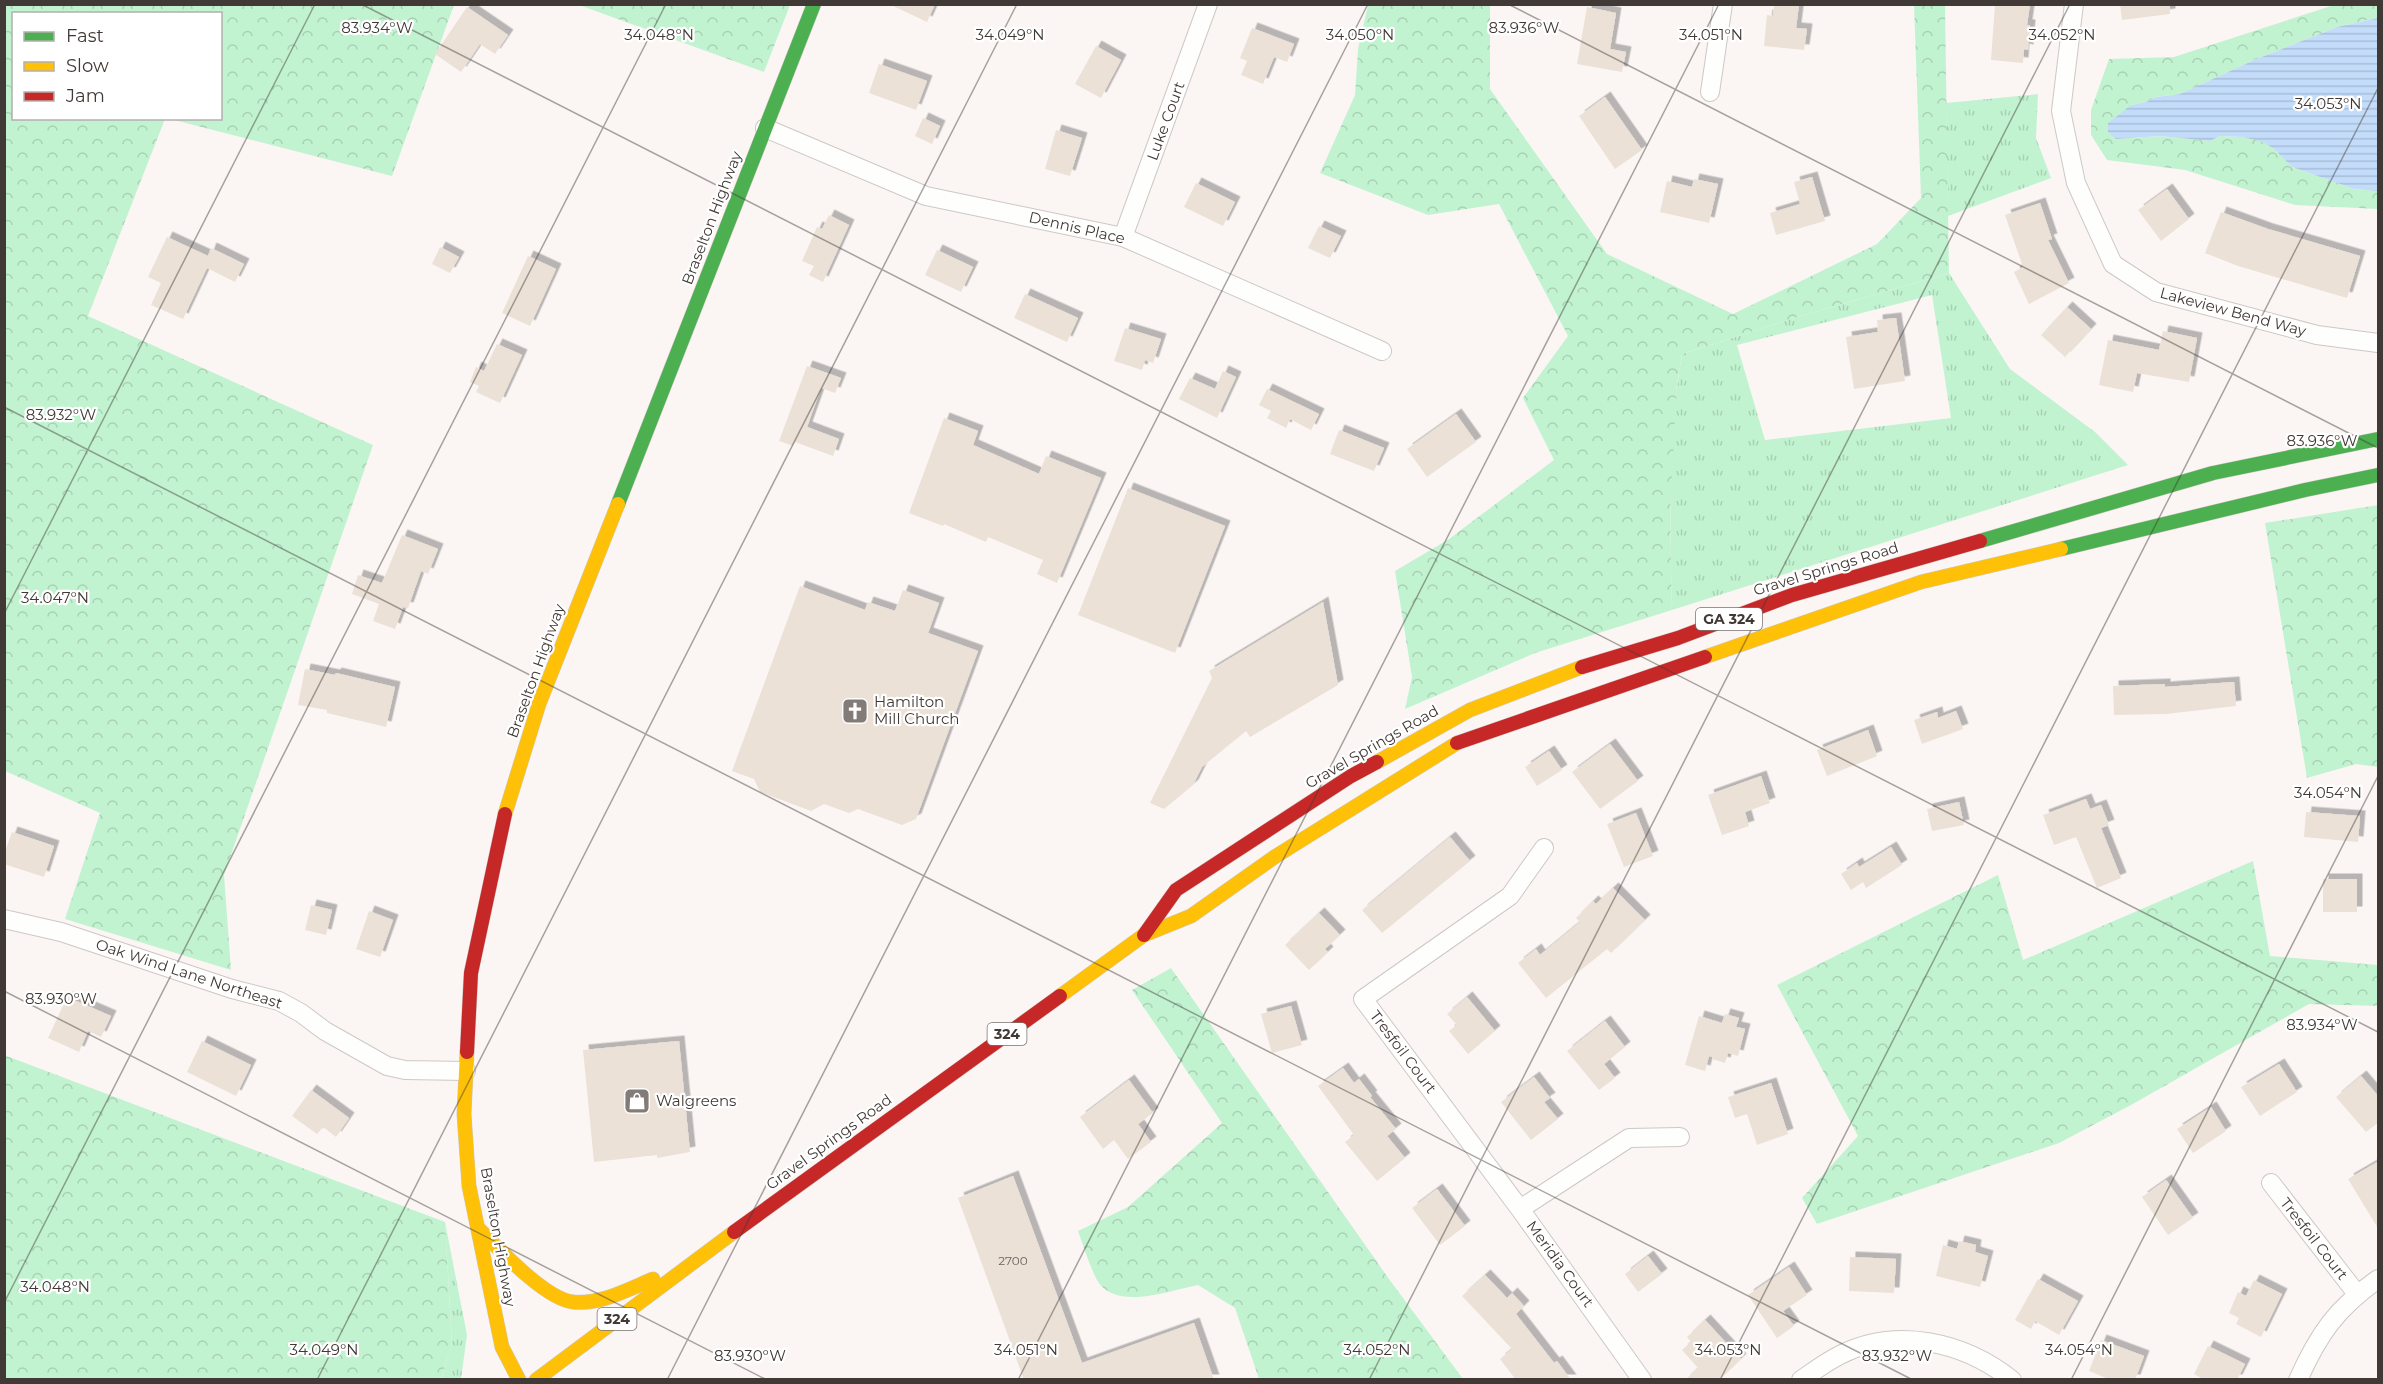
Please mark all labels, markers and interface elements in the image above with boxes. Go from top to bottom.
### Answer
legend [12,12,222,120]
text: 83.934°W [341,18,413,37]
text: 83.936°W [1489,18,1560,37]
text: Fast [66,25,104,47]
text: 34.048°N [624,25,694,44]
text: 34.049°N [975,25,1045,44]
text: 34.050°N [1326,25,1394,44]
text: 34.051°N [1679,25,1743,44]
text: 34.052°N [2028,25,2096,44]
text: Slow [66,55,109,77]
street label: Luke Court [1142,79,1189,163]
text: Jam [65,85,105,107]
text: 34.053°N [2295,94,2361,113]
street label: Braselton Highway [677,148,746,287]
street label: Dennis Place [1027,207,1127,248]
street label: Lakeview Bend Way [2158,283,2309,340]
text: 83.932°W [26,405,97,424]
text: 83.936°W [2287,431,2358,450]
street label: Gravel Springs Road [1751,537,1901,600]
text: 34.047°N [21,588,89,607]
street label: Braselton Highway [502,600,569,740]
road number: GA 324 [1696,608,1762,630]
place label: Hamilton Mill Church [874,692,960,728]
church icon: Hamilton Mill Church [840,696,870,726]
street label: Gravel Springs Road [1302,701,1442,793]
text: 34.054°N [2294,783,2362,802]
street label: Oak Wind Lane Northeast [93,934,285,1013]
text: 83.930°W [25,989,97,1008]
street label: Tresfoil Court [1366,1006,1441,1097]
text: 83.934°W [2286,1015,2358,1034]
road number: 324 [988,1023,1026,1045]
shop icon: Walgreens [622,1086,652,1116]
street label: Gravel Springs Road [762,1090,895,1194]
place label: Walgreens [656,1091,736,1110]
street label: Braselton Highway [477,1166,520,1309]
street label: Tresfoil Court [2276,1194,2352,1284]
street label: Meridia Court [1523,1217,1598,1311]
house number: 2700 [998,1253,1028,1268]
text: 34.048°N [20,1277,90,1296]
road number: 324 [598,1308,636,1330]
text: 34.049°N [289,1340,359,1359]
text: 34.051°N [994,1340,1058,1359]
text: 34.052°N [1343,1340,1411,1359]
text: 34.053°N [1695,1340,1761,1359]
text: 34.054°N [2045,1340,2113,1359]
text: 83.930°W [714,1346,786,1365]
text: 83.932°W [1862,1346,1933,1365]

